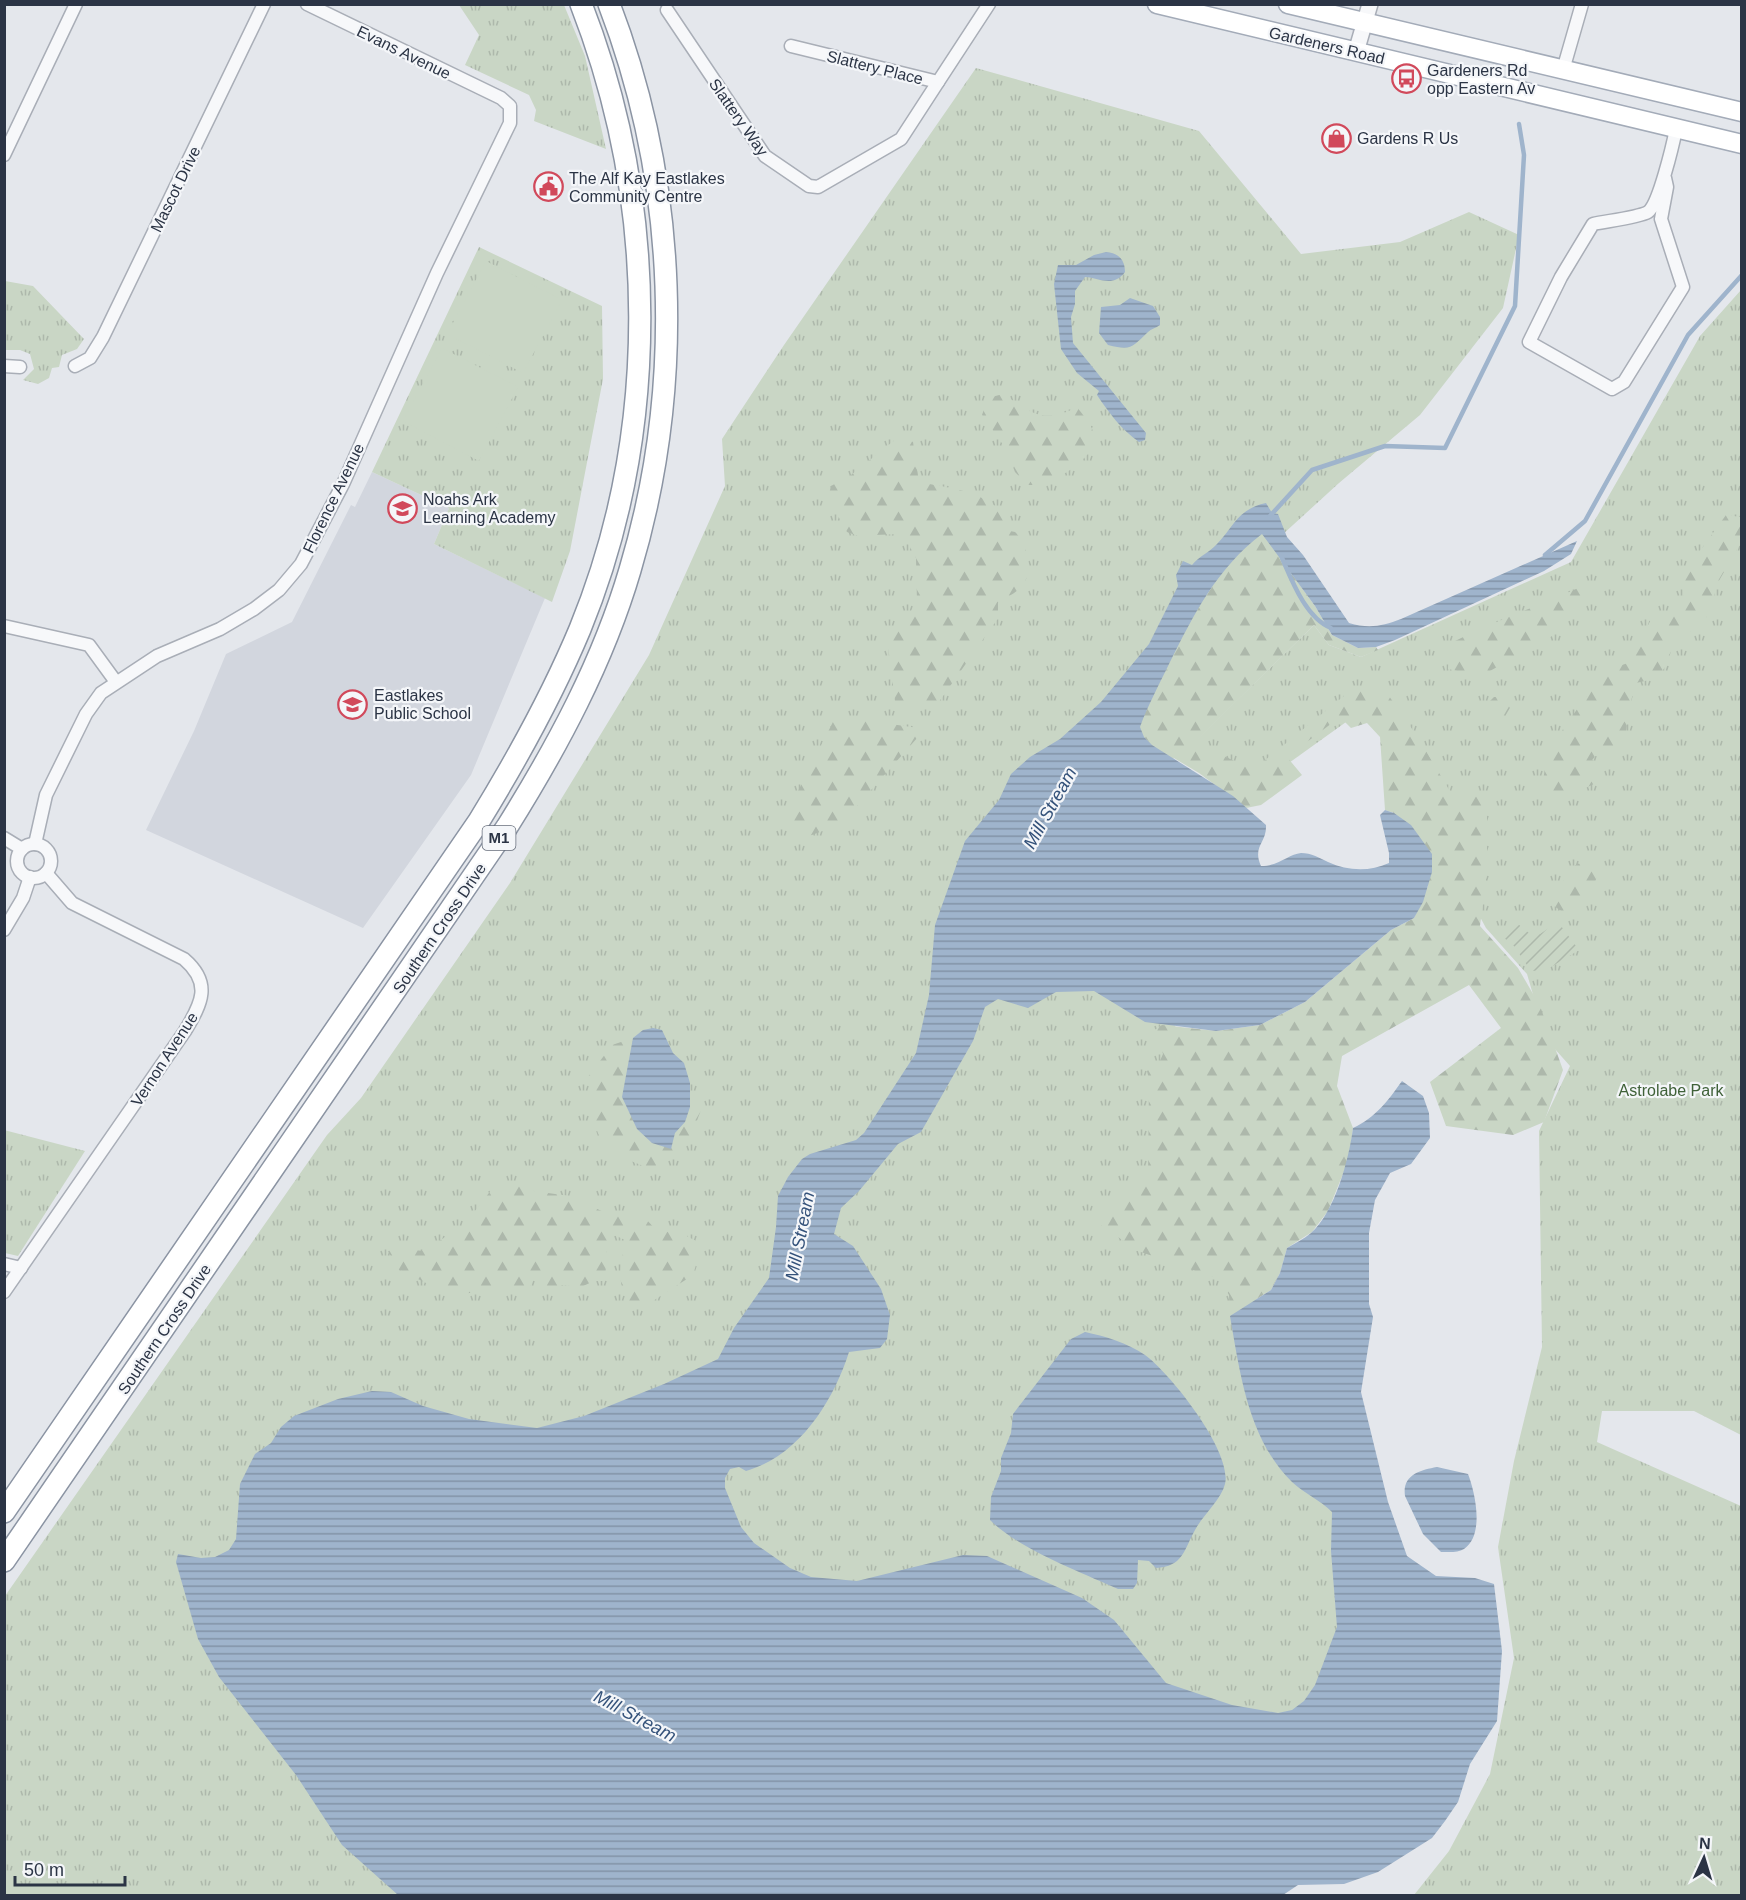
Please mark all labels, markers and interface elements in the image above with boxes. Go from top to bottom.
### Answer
street label: Evans Avenue [354,22,453,82]
street label: Gardeners Road [1267,24,1386,67]
street label: Slattery Place [825,47,925,88]
place label: Gardeners Rd opp Eastern Av [1427,62,1535,97]
bus stop icon: Gardeners Rd opp Eastern Av [1390,63,1422,95]
street label: Slattery Way [706,76,771,159]
shop icon: Gardens R Us [1320,122,1352,154]
place label: Gardens R Us [1357,130,1458,147]
street label: Mascot Drive [147,143,204,235]
place label: The Alf Kay Eastlakes Community Centre [569,170,725,205]
public building icon: The Alf Kay Eastlakes Community Centre [532,171,564,203]
street label: Florence Avenue [300,441,367,556]
place label: Noahs Ark Learning Academy [423,491,556,526]
school or university icon: Noahs Ark Learning Academy [386,492,418,524]
place label: Eastlakes Public School [374,687,471,722]
school or university icon: Eastlakes Public School [337,688,369,720]
water label: Mill Stream [1019,764,1081,852]
road number: M1 [482,826,516,850]
street label: Southern Cross Drive [390,860,489,996]
street label: Vernon Avenue [128,1009,201,1109]
park label: Astrolabe Park [1619,1082,1724,1099]
water label: Mill Stream [782,1190,818,1282]
street label: Southern Cross Drive [115,1261,214,1397]
water label: Mill Stream [591,1686,679,1746]
north arrow [1674,1828,1734,1888]
text: N [1699,1835,1711,1852]
scale bar [15,1849,124,1887]
text: 50 m [24,1860,64,1880]

